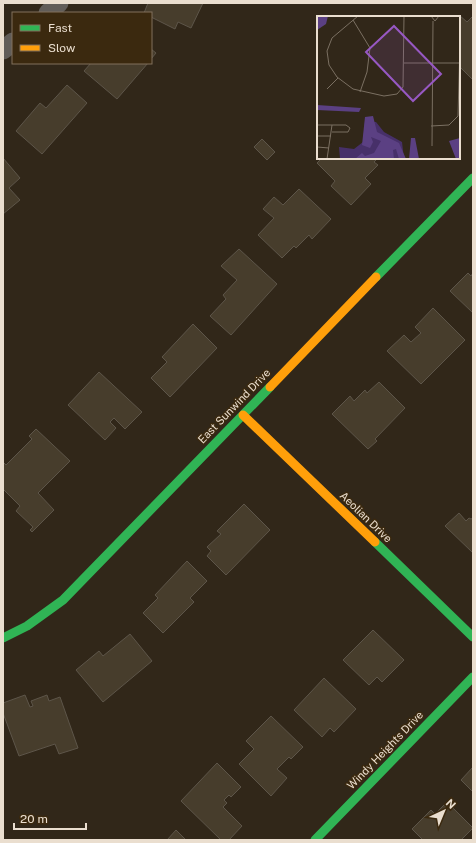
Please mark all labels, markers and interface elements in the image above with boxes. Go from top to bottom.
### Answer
legend [12,12,152,64]
inset map [317,16,460,159]
text: Fast [48,21,73,35]
text: Slow [48,41,76,55]
street label: East Sunwind Drive [195,366,273,446]
street label: Aeolian Drive [338,489,394,545]
street label: Windy Heights Drive [345,709,425,791]
north arrow [424,791,464,831]
text: N [444,797,458,811]
scale bar [14,805,86,831]
text: 20 m [20,812,48,826]

